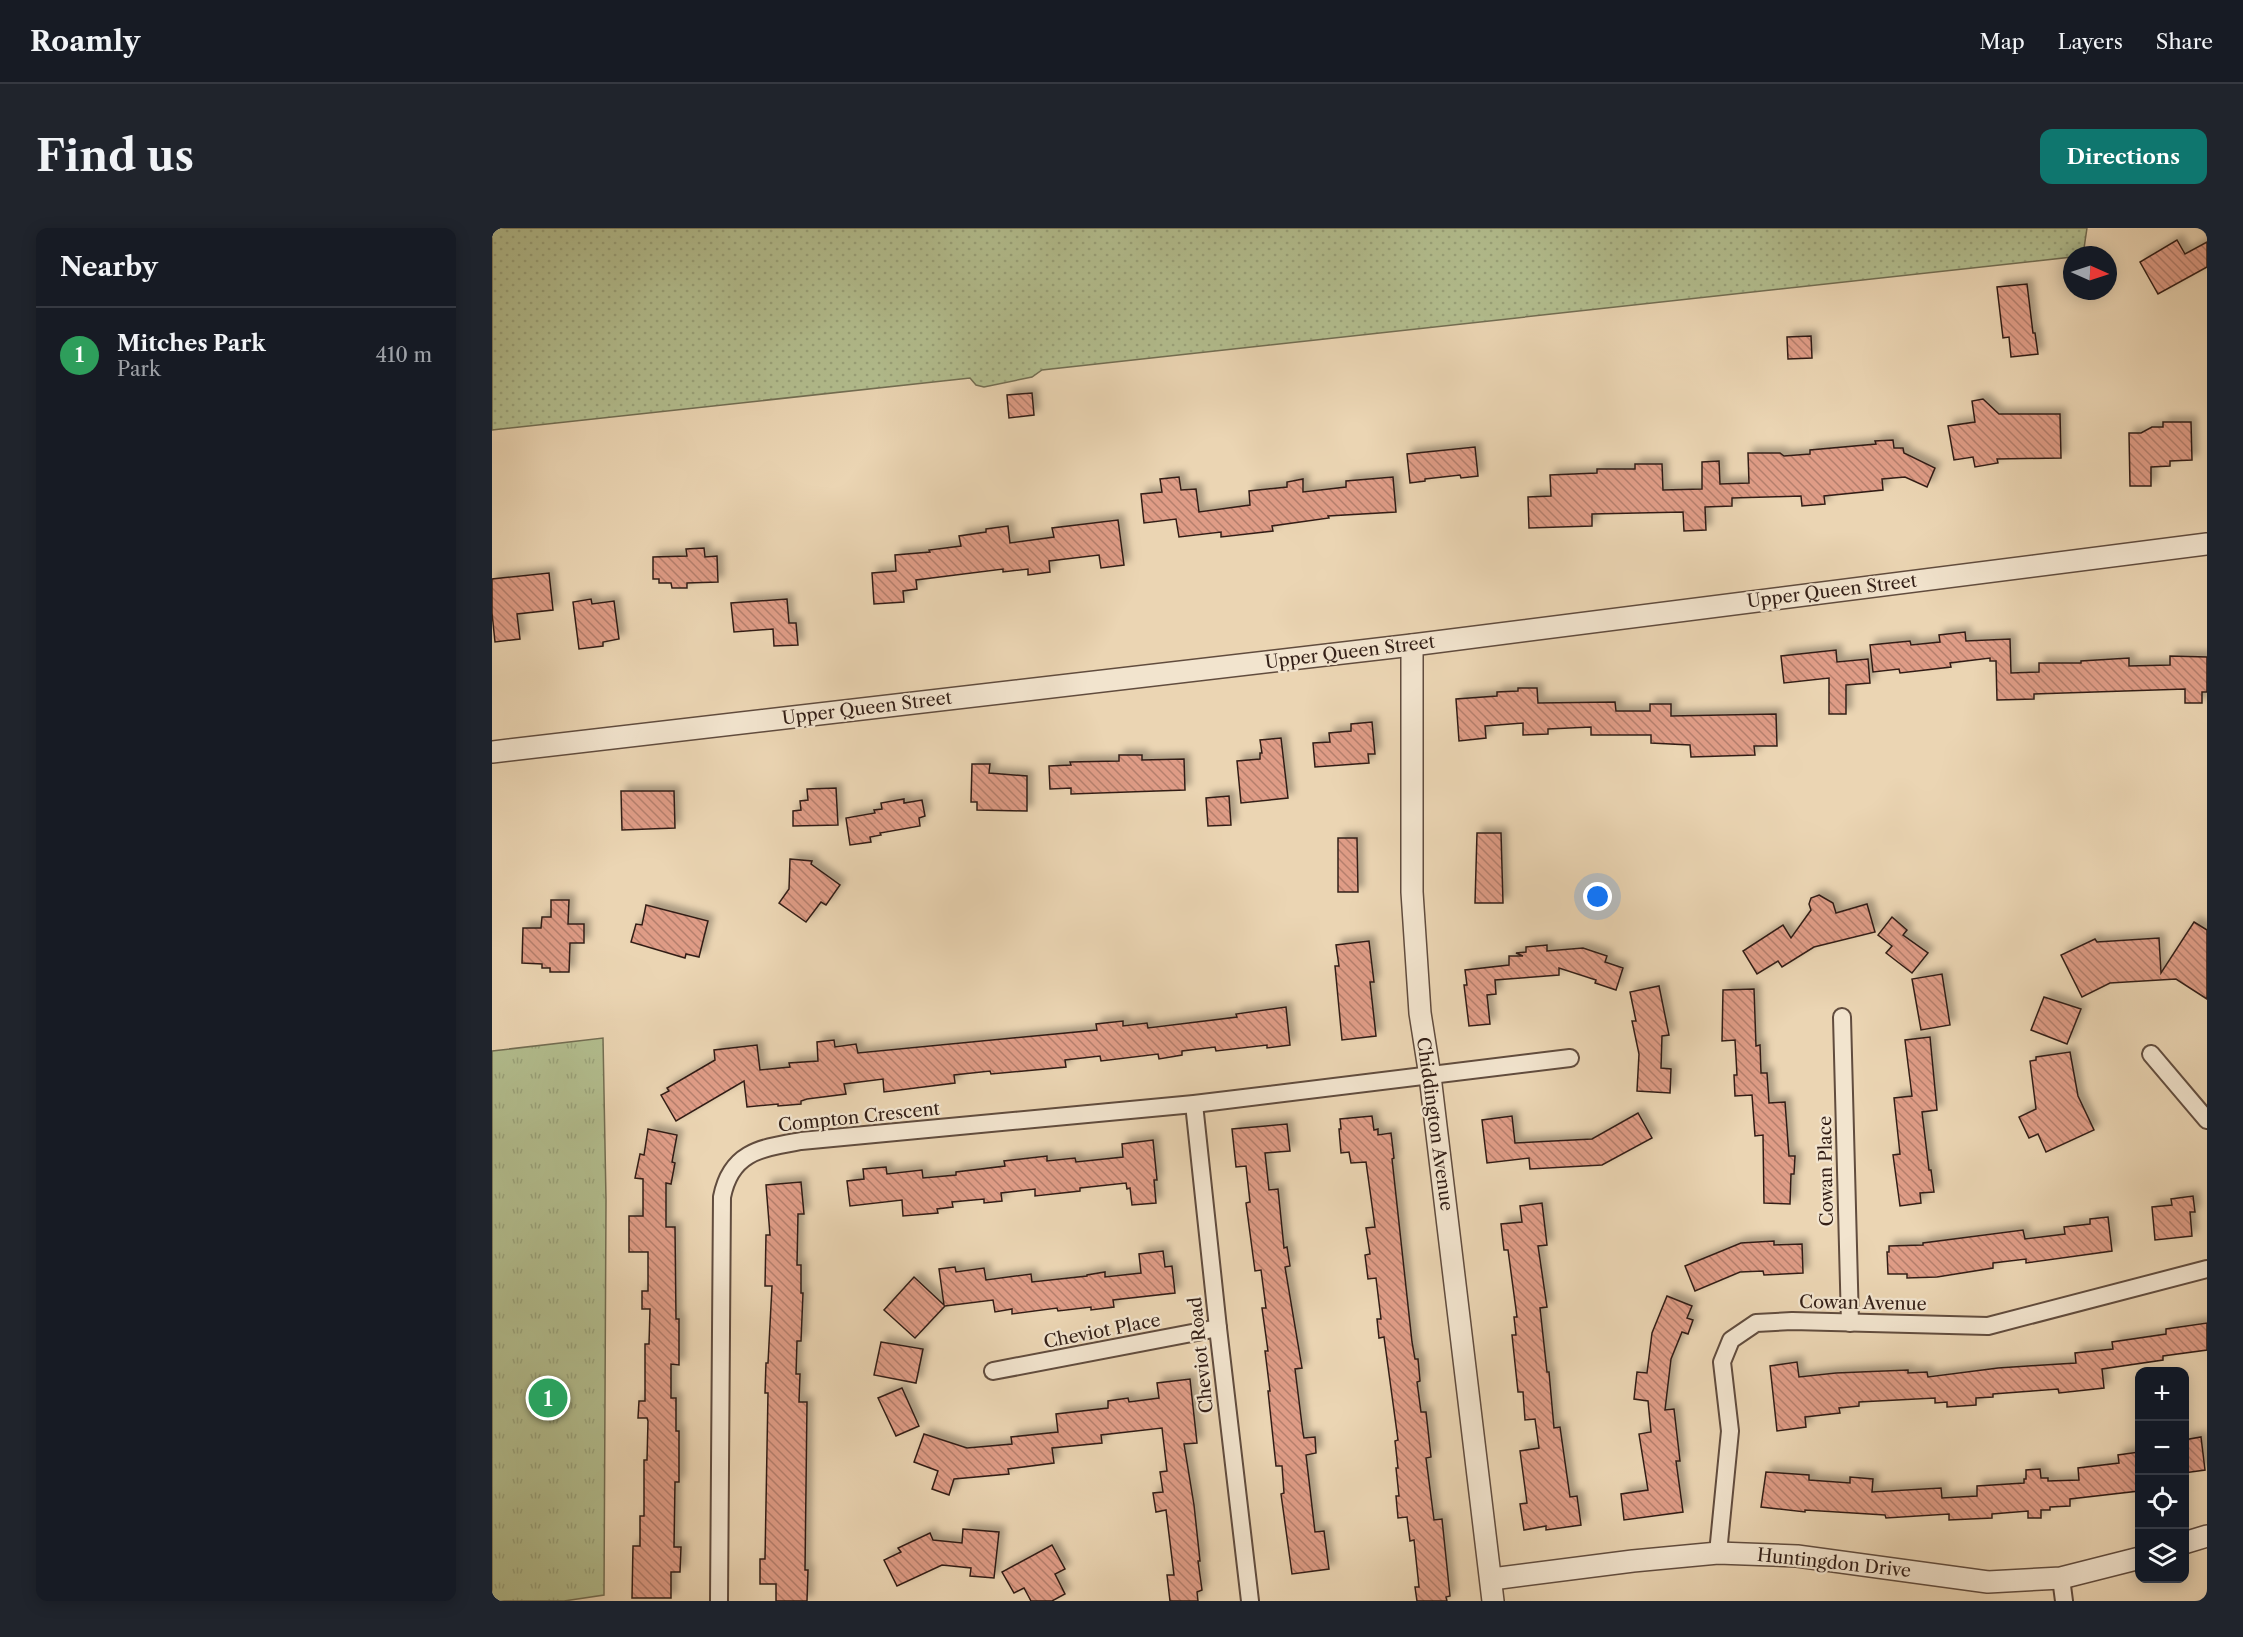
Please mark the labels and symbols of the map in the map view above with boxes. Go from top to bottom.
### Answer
north arrow [2063,246,2117,300]
street label: Upper Queen Street [1746,570,1919,612]
street label: Upper Queen Street [1264,631,1437,673]
street label: Upper Queen Street [781,687,954,729]
your location [1583,882,1612,911]
street label: Chiddington Avenue [1412,1036,1458,1212]
street label: Compton Crescent [777,1097,942,1136]
street label: Cowan Place [1814,1116,1838,1226]
street label: Cowan Avenue [1799,1291,1927,1315]
street label: Cheviot Road [1184,1296,1218,1414]
street label: Cheviot Place [1042,1309,1162,1353]
pin: 1 [528,1376,568,1420]
street label: Huntingdon Drive [1756,1544,1912,1582]

